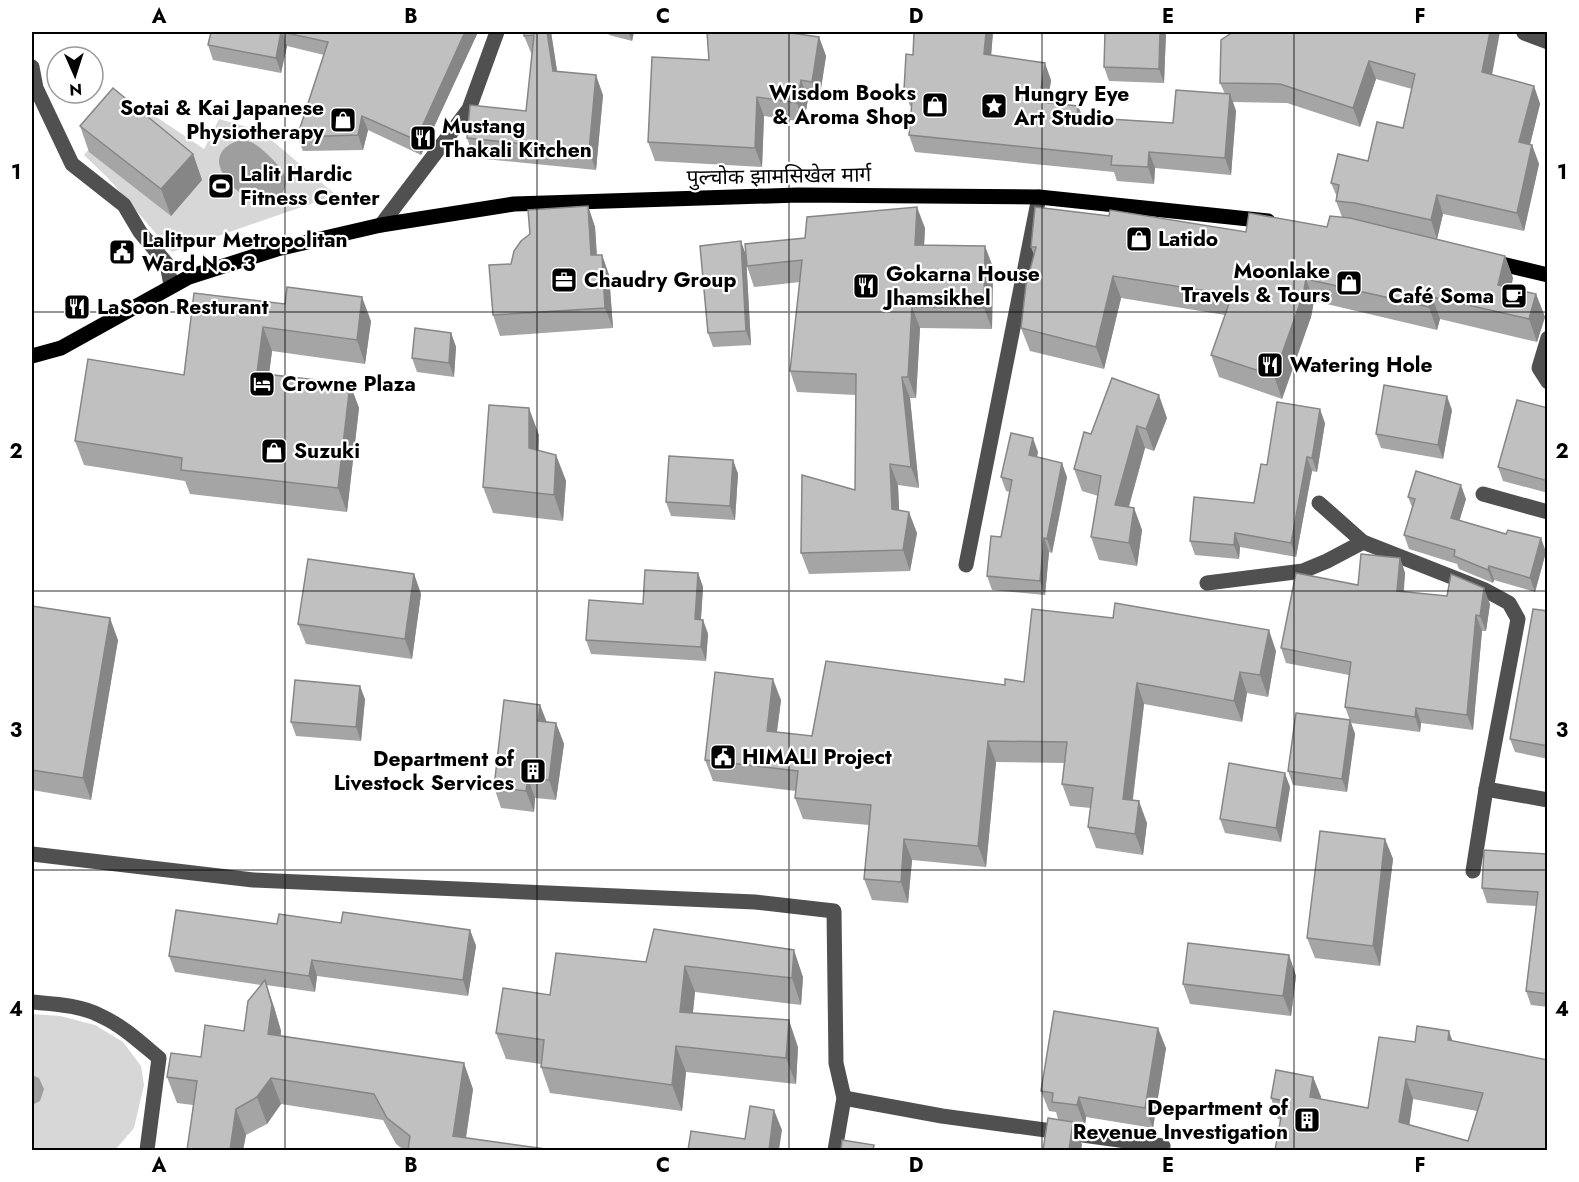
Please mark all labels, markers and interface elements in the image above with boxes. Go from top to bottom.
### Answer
text: A [151,2,167,31]
text: B [404,2,418,31]
text: C [656,2,670,31]
text: D [909,2,923,31]
text: E [1162,2,1174,31]
text: F [1414,2,1426,31]
north arrow [45,45,105,105]
text: N [69,78,83,101]
place label: Wisdom Books & Aroma Shop [769,78,916,132]
place label: Hungry Eye Art Studio [1013,79,1129,133]
shop icon: Wisdom Books & Aroma Shop [920,90,950,120]
place icon: Hungry Eye Art Studio [979,91,1009,121]
place label: Sotai & Kai Japanese Physiotherapy [120,93,325,147]
shop icon: Sotai & Kai Japanese Physiotherapy [328,105,358,135]
place label: Mustang Thakali Kitchen [442,111,592,165]
restaurant icon: Mustang Thakali Kitchen [408,123,438,153]
text: 1 [11,158,21,187]
text: 1 [1557,158,1567,187]
place label: Lalit Hardic Fitness Center [240,159,380,213]
street label: पुल्चोक झामसिखेल मार्ग [686,159,873,193]
sports icon: Lalit Hardic Fitness Center [206,171,236,201]
shop icon: Latido [1124,224,1154,254]
place label: Latido [1158,224,1218,254]
place label: Lalitpur Metropolitan Ward No. 3 [142,225,348,279]
public building icon: Lalitpur Metropolitan Ward No. 3 [107,237,137,267]
place label: Moonlake Travels & Tours [1181,256,1330,310]
place label: Gokarna House Jhamsikhel [882,259,1040,313]
office icon: Chaudry Group [549,265,579,295]
place label: Chaudry Group [584,265,736,295]
shop icon: Moonlake Travels & Tours [1334,268,1364,298]
restaurant icon: Gokarna House Jhamsikhel [851,271,881,301]
place label: Café Soma [1388,281,1494,311]
cafe icon: Café Soma [1499,281,1529,311]
restaurant icon: LaSoon Resturant [62,292,92,322]
place label: LaSoon Resturant [97,292,269,322]
restaurant icon: Watering Hole [1255,350,1285,380]
place label: Watering Hole [1290,350,1433,380]
hotel icon: Crowne Plaza [247,369,277,399]
place label: Crowne Plaza [282,369,416,399]
shop icon: Suzuki [259,436,289,466]
place label: Suzuki [294,436,360,466]
text: 2 [9,437,23,466]
text: 2 [1555,437,1569,466]
text: 3 [10,716,22,745]
text: 3 [1556,716,1568,745]
public building icon: HIMALI Project [708,742,738,772]
place label: HIMALI Project [742,742,892,772]
place label: Department of Livestock Services [334,744,515,798]
building icon: Department of Livestock Services [518,756,548,786]
text: 4 [9,995,23,1024]
text: 4 [1555,995,1569,1024]
place label: Department of Revenue Investigation [1073,1093,1289,1147]
building icon: Department of Revenue Investigation [1292,1105,1322,1135]
text: A [151,1151,167,1180]
text: B [404,1151,418,1180]
text: C [656,1151,670,1180]
text: D [909,1151,923,1180]
text: E [1162,1151,1174,1180]
text: F [1414,1151,1426,1180]

